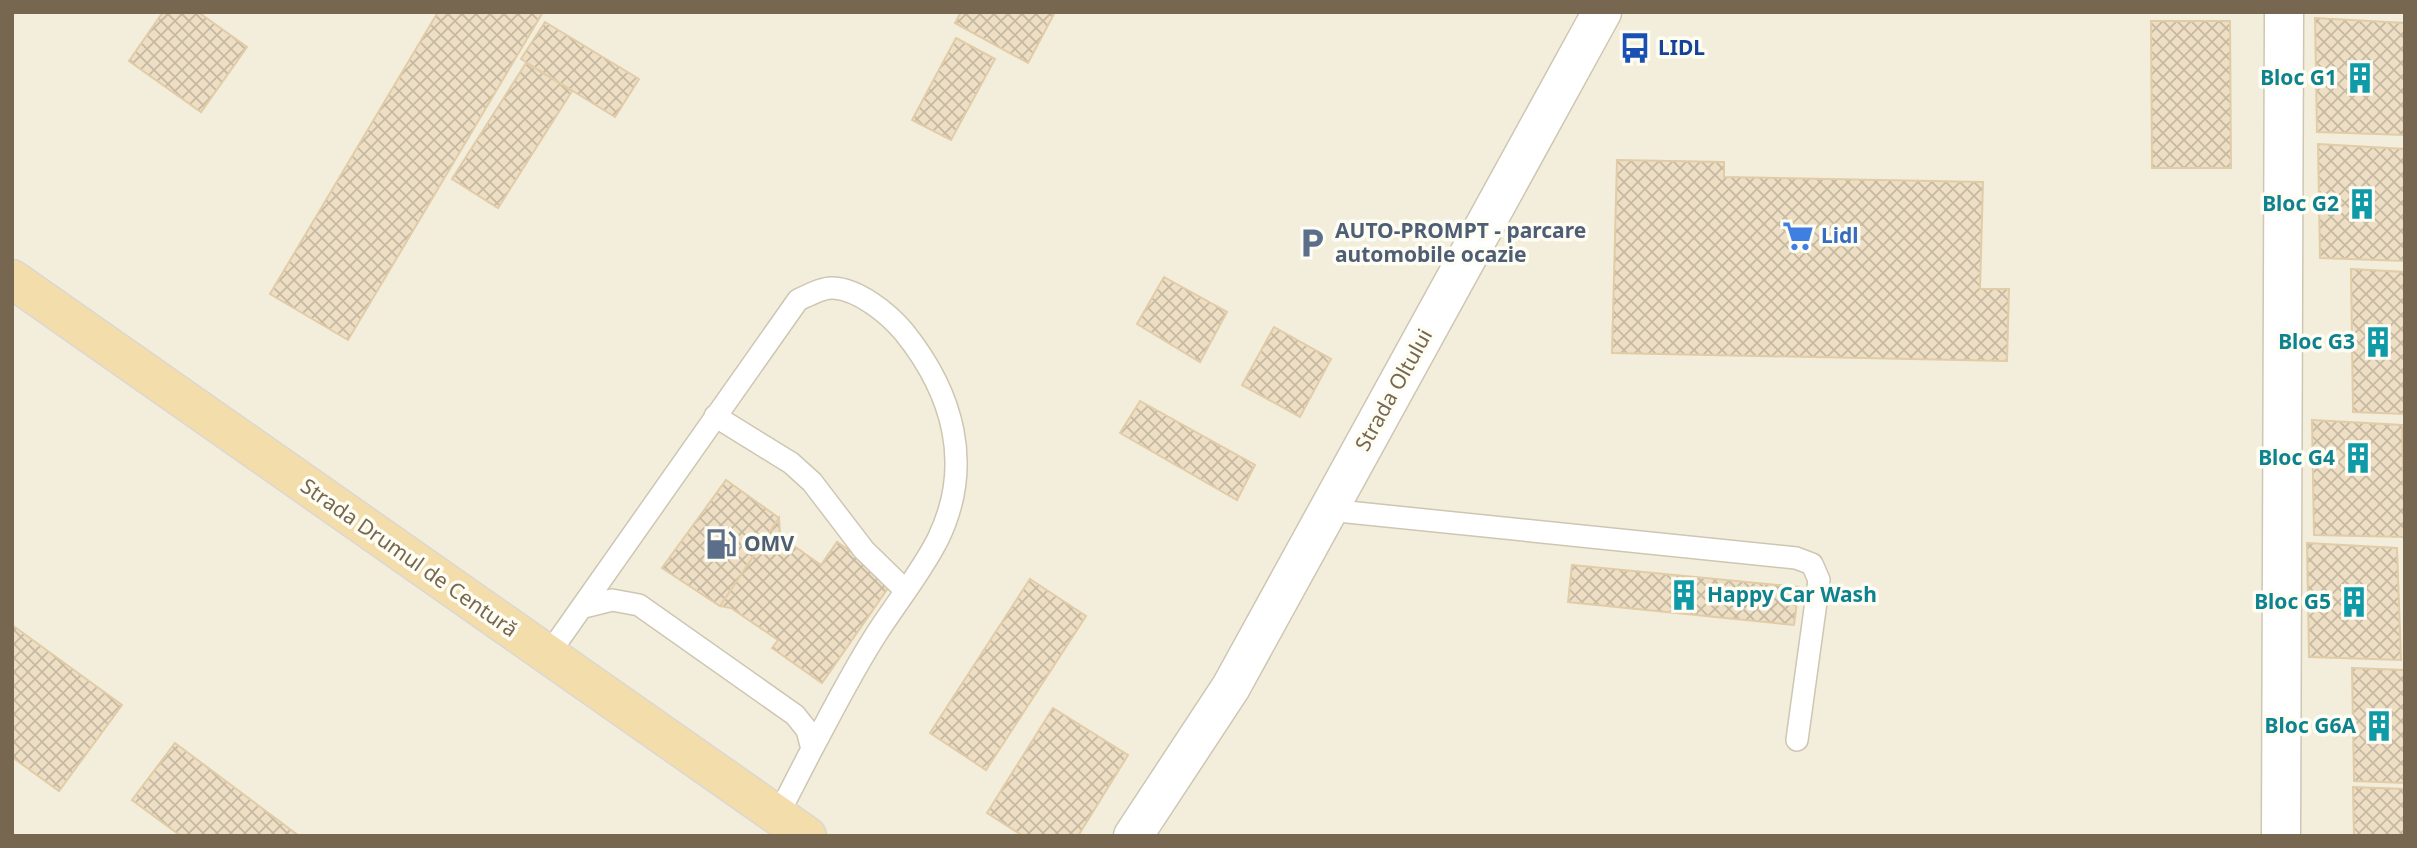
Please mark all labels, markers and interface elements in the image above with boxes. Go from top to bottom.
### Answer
bus stop icon: LIDL [1618,31,1652,65]
place label: LIDL [1658,33,1705,61]
building icon: Bloc G1 [2343,61,2377,95]
place label: Bloc G1 [2260,63,2337,91]
building icon: Bloc G2 [2345,187,2379,221]
place label: Bloc G2 [2262,189,2339,217]
place label: AUTO-PROMPT - parcare automobile ocazie [1335,216,1586,268]
supermarket icon: Lidl [1781,219,1815,253]
place label: Lidl [1821,221,1859,249]
parking icon: AUTO-PROMPT - parcare automobile ocazie [1295,226,1329,260]
street label: Strada Oltului [1348,323,1438,456]
building icon: Bloc G3 [2361,325,2395,359]
place label: Bloc G3 [2278,327,2355,355]
building icon: Bloc G4 [2341,441,2375,475]
place label: Bloc G4 [2258,443,2335,471]
street label: Strada Drumul de Centură [296,472,524,643]
fuel station icon: OMV [704,527,738,561]
place label: OMV [744,529,794,557]
building icon: Happy Car Wash [1667,578,1701,612]
place label: Happy Car Wash [1707,580,1877,608]
building icon: Bloc G5 [2337,585,2371,619]
place label: Bloc G5 [2254,587,2331,615]
building icon: Bloc G6A [2362,709,2396,743]
place label: Bloc G6A [2265,711,2356,739]

